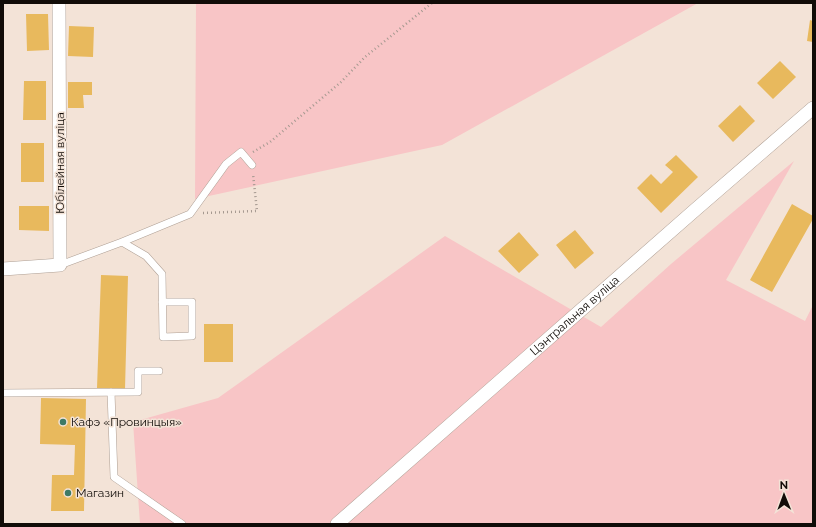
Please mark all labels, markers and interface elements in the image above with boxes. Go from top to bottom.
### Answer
street label: Юбілейная вуліца [53,112,67,214]
street label: Цэнтральная вуліца [527,273,622,358]
place label: Кафэ «Провинцыя» [71,415,182,429]
marker: Кафэ «Провинцыя» [58,417,68,427]
north arrow [764,475,804,515]
text: N [780,479,788,492]
place label: Магазин [76,486,124,500]
marker: Магазин [63,488,73,498]

